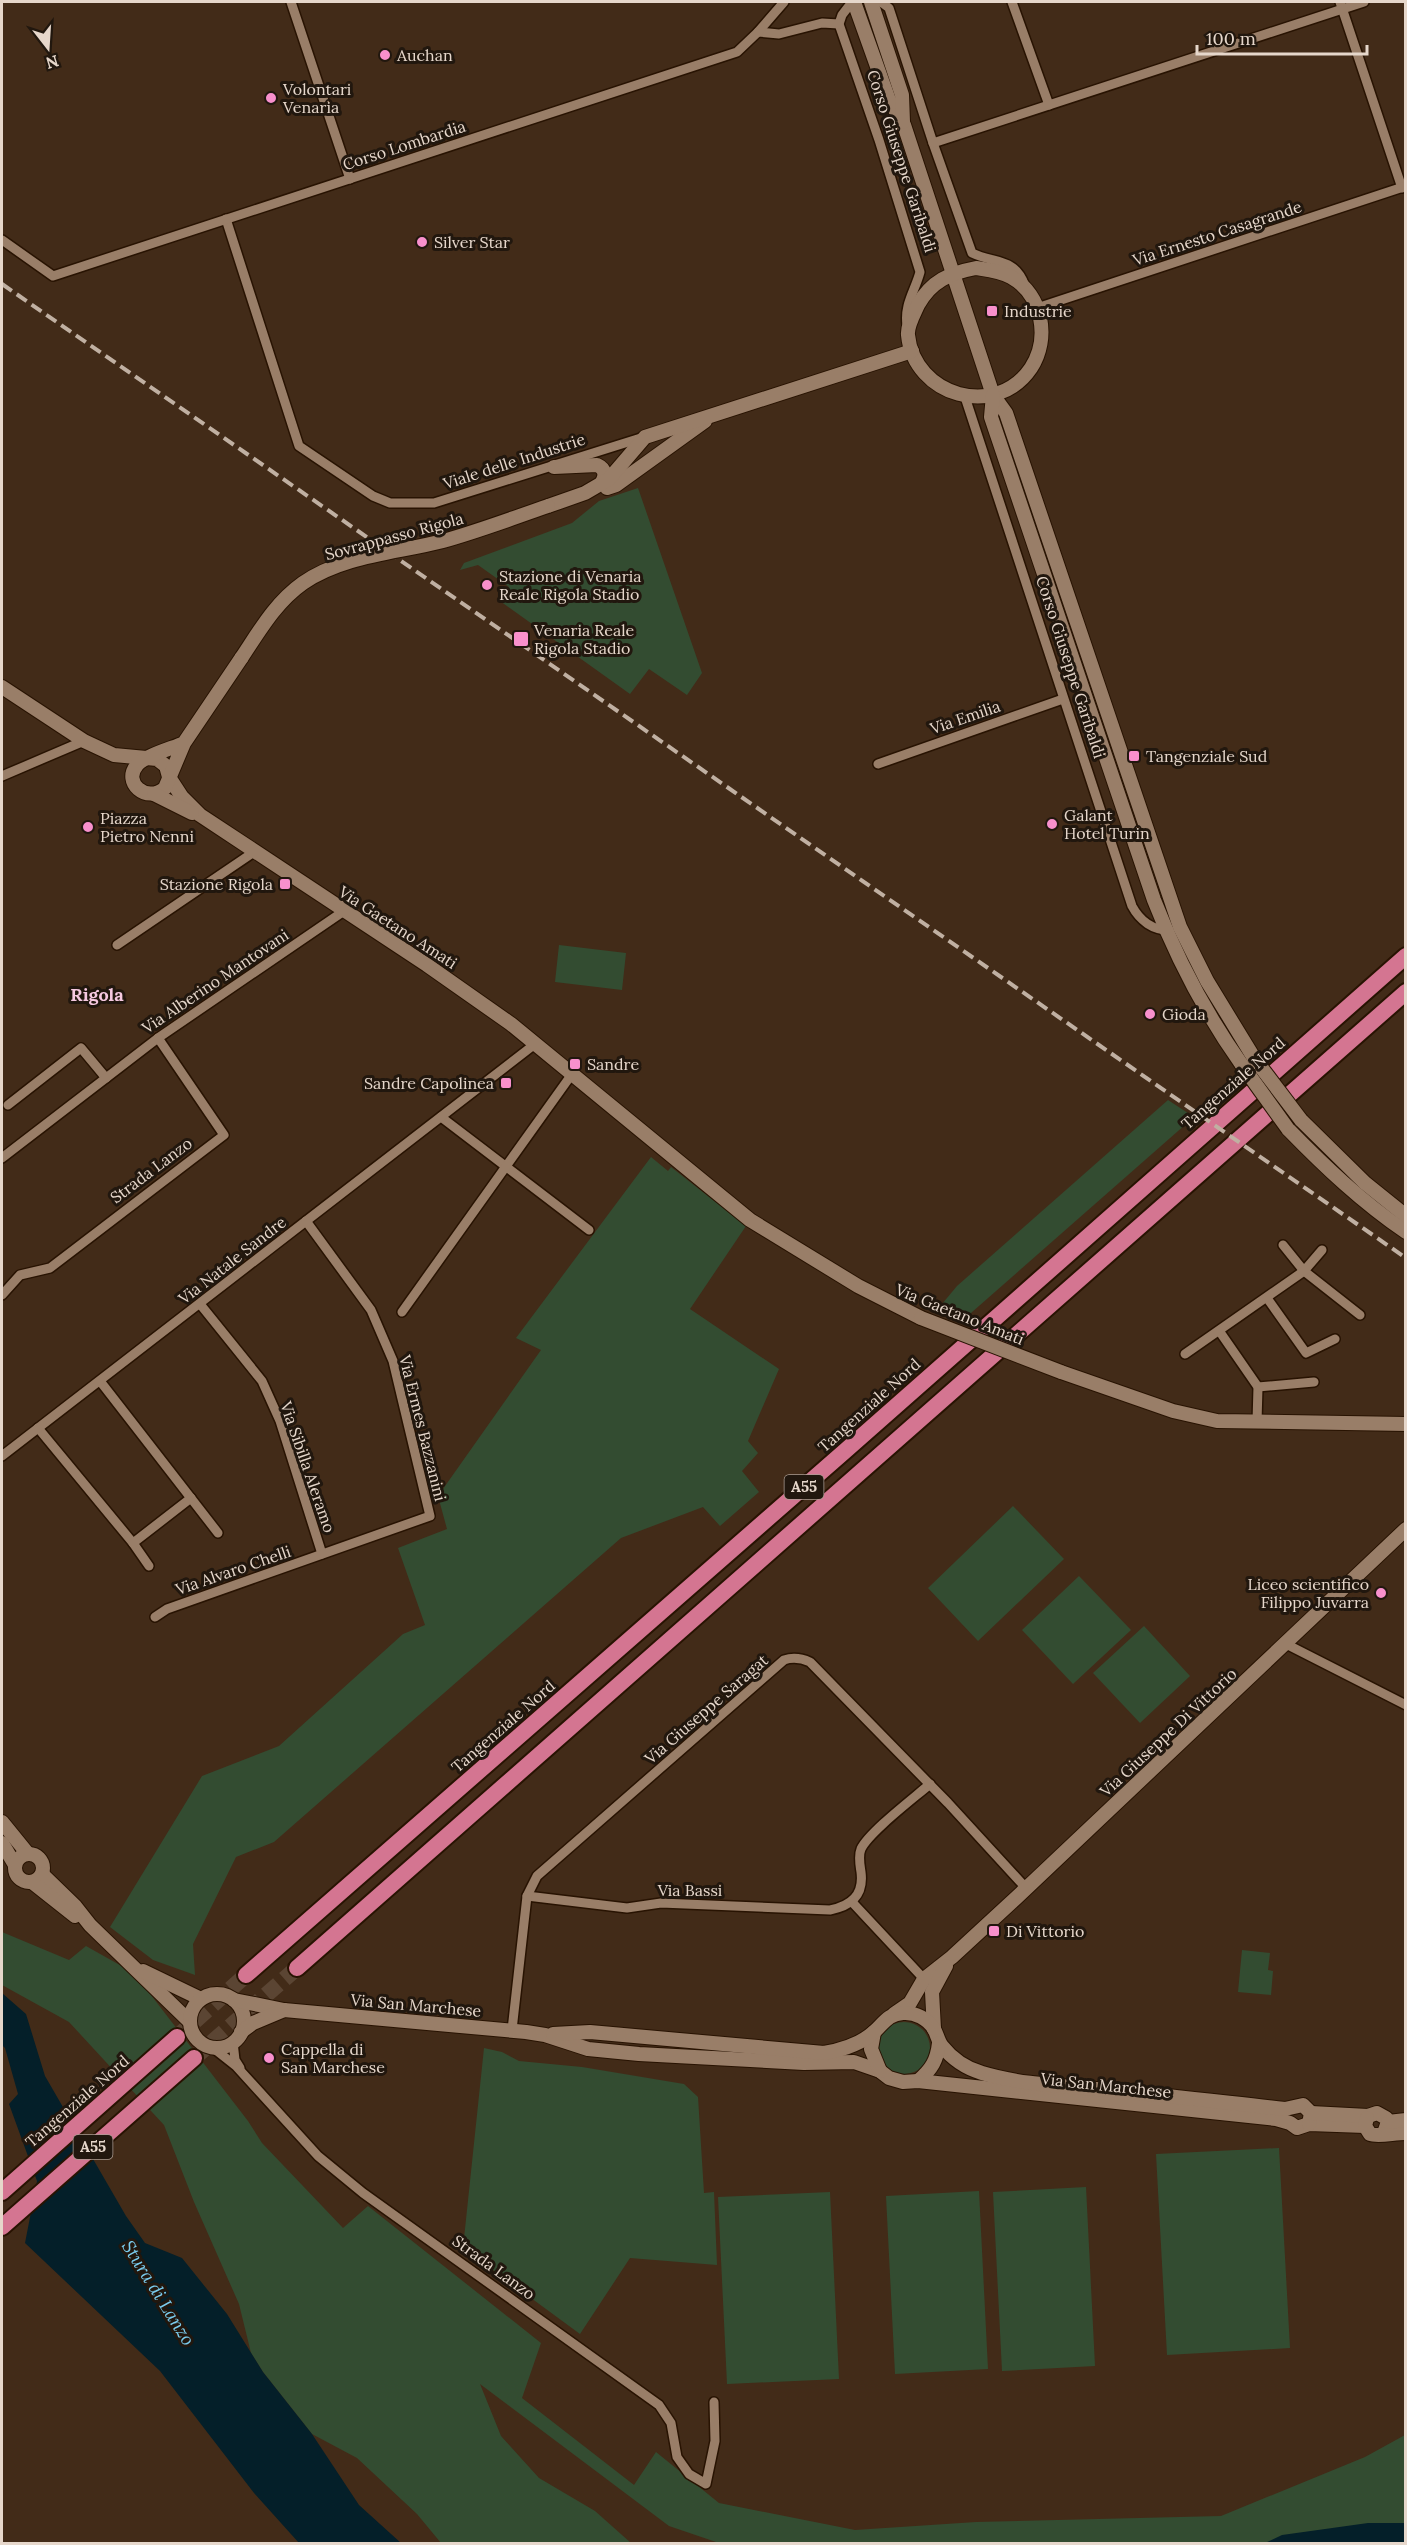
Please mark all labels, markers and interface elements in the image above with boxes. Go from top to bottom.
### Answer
north arrow [18,18,78,78]
scale bar [1197,18,1366,56]
text: 100 m [1206,27,1256,50]
place label: Auchan [396,45,453,65]
marker: Auchan [378,48,392,62]
text: N [44,51,61,74]
street label: Corso Giuseppe Garibaldi [863,67,941,255]
place label: Volontari Venaria [282,79,351,117]
marker: Volontari Venaria [264,91,278,105]
street label: Corso Lombardia [340,116,468,174]
street label: Via Ernesto Casagrande [1129,196,1304,270]
place label: Silver Star [434,232,510,252]
marker: Silver Star [415,235,429,249]
place label: Industrie [1004,301,1072,321]
marker: Industrie [985,304,999,318]
street label: Viale delle Industrie [440,429,588,494]
street label: Sovrappasso Rigola [323,508,465,564]
place label: Stazione di Venaria Reale Rigola Stadio [499,566,642,604]
street label: Corso Giuseppe Garibaldi [1032,573,1110,761]
marker: Stazione di Venaria Reale Rigola Stadio [480,578,494,592]
place label: Venaria Reale Rigola Stadio [533,620,635,658]
marker: Venaria Reale Rigola Stadio [512,630,530,648]
street label: Via Emilia [926,696,1003,739]
place label: Tangenziale Sud [1146,746,1268,766]
marker: Tangenziale Sud [1127,749,1141,763]
place label: Galant Hotel Turin [1064,805,1150,843]
place label: Piazza Pietro Nenni [100,808,194,846]
marker: Galant Hotel Turin [1045,817,1059,831]
marker: Piazza Pietro Nenni [81,820,95,834]
place label: Stazione Rigola [160,874,273,894]
marker: Stazione Rigola [278,877,292,891]
street label: Via Gaetano Amati [334,881,461,973]
street label: Via Alberino Mantovani [137,924,292,1038]
district label: Rigola [70,983,124,1006]
place label: Gioda [1162,1004,1206,1024]
marker: Gioda [1143,1007,1157,1021]
street label: Tangenziale Nord [1177,1032,1289,1133]
place label: Sandre [587,1054,639,1074]
marker: Sandre [568,1057,582,1071]
place label: Sandre Capolinea [364,1073,494,1093]
marker: Sandre Capolinea [499,1076,513,1090]
street label: Strada Lanzo [106,1133,196,1207]
street label: Via Natale Sandre [173,1212,290,1309]
street label: Via Gaetano Amati [892,1279,1027,1349]
street label: Via Ermes Bazzanini [395,1352,451,1503]
street label: Tangenziale Nord [814,1353,925,1456]
street label: Via Sibilla Aleramo [276,1398,340,1535]
road number: A55 [784,1475,824,1499]
street label: Via Alvaro Chelli [172,1541,293,1599]
place label: Liceo scientifico Filippo Juvarra [1248,1574,1369,1612]
marker: Liceo scientifico Filippo Juvarra [1374,1586,1388,1600]
street label: Via Giuseppe Saragat [639,1649,772,1769]
street label: Via Giuseppe Di Vittorio [1095,1663,1241,1801]
street label: Tangenziale Nord [447,1675,559,1776]
street label: Via Bassi [657,1880,722,1900]
place label: Di Vittorio [1006,1921,1084,1941]
marker: Di Vittorio [987,1924,1001,1938]
street label: Via San Marchese [349,1989,482,2021]
place label: Cappella di San Marchese [281,2039,385,2077]
street label: Tangenziale Nord [21,2050,133,2151]
marker: Cappella di San Marchese [262,2051,276,2065]
street label: Via San Marchese [1039,2068,1173,2102]
road number: A55 [74,2135,112,2159]
street label: Strada Lanzo [449,2230,539,2304]
water label: Stura di Lanzo [117,2236,200,2350]

